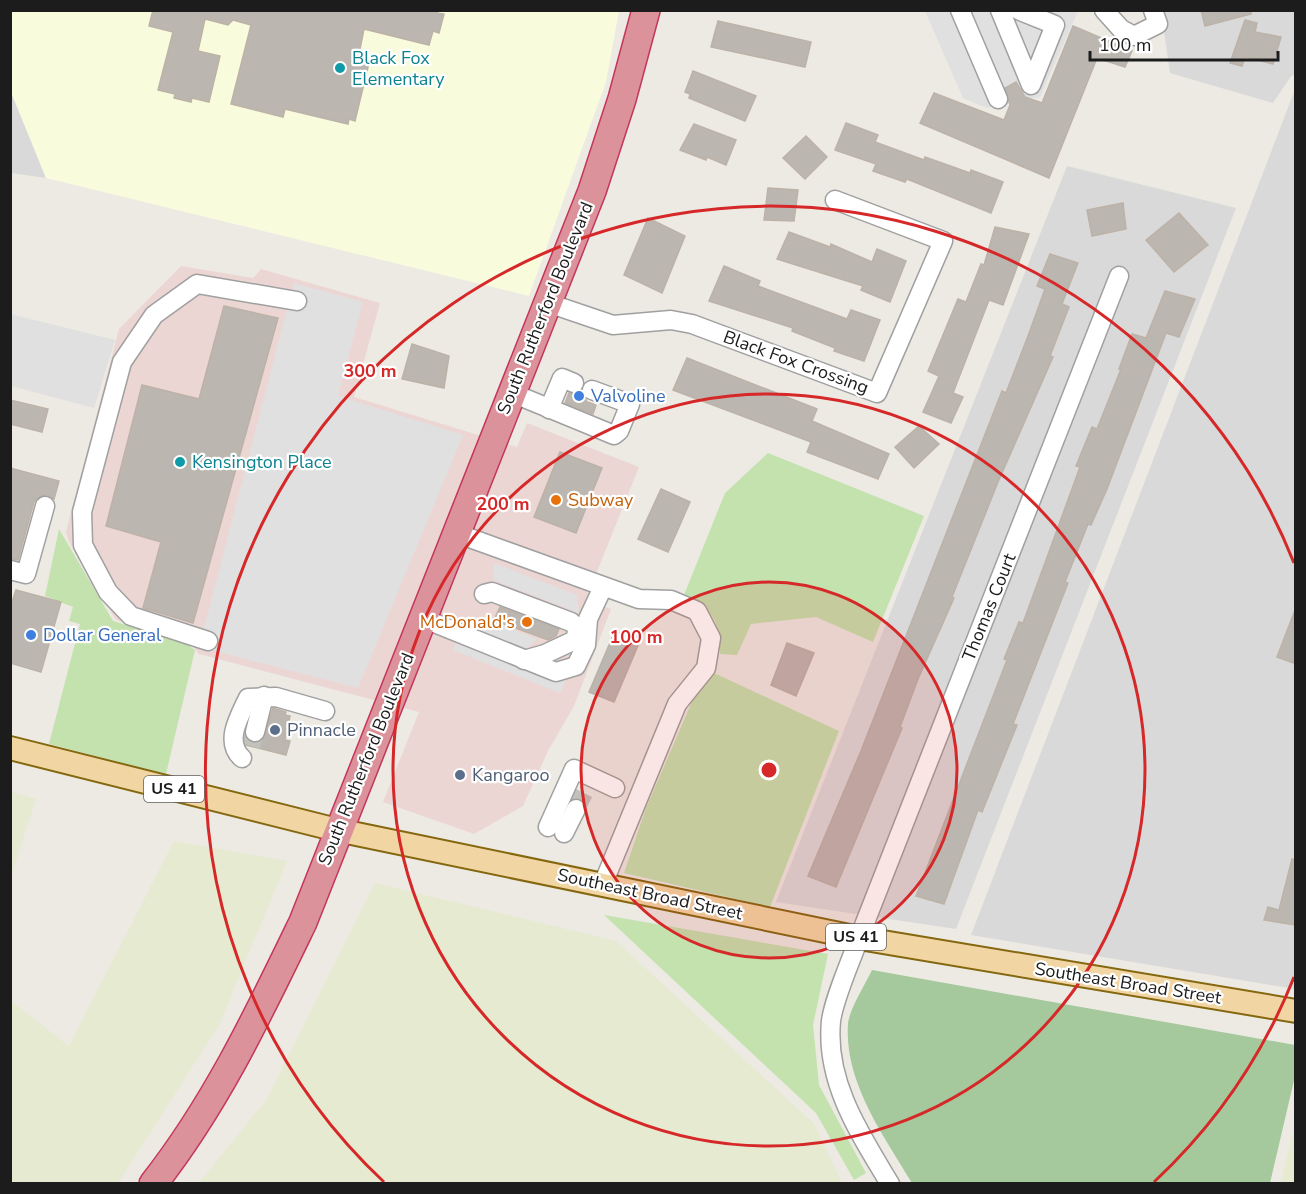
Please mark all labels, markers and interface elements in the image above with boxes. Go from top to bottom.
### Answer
scale bar [1090,24,1278,62]
text: 100 m [1099,33,1151,57]
place label: Black Fox Elementary [352,46,445,91]
marker: Black Fox Elementary [333,61,347,75]
street label: South Rutherford Boulevard [491,198,599,418]
street label: Black Fox Crossing [720,325,872,399]
text: 300 m [343,359,397,383]
place label: Valvoline [590,384,665,408]
marker: Valvoline [572,389,586,403]
place label: Kensington Place [192,450,332,474]
marker: Kensington Place [173,455,187,469]
place label: Subway [568,488,634,512]
text: 200 m [476,492,530,516]
marker: Subway [549,493,563,507]
street label: Thomas Court [957,549,1022,664]
place label: McDonald's [420,610,515,634]
marker: McDonald's [520,615,534,629]
place label: Dollar General [43,623,162,647]
text: 100 m [609,625,663,649]
marker: Dollar General [24,628,38,642]
street label: South Rutherford Boulevard [312,649,420,869]
place label: Pinnacle [287,718,356,742]
marker: Pinnacle [268,723,282,737]
centre of rings [759,760,779,780]
place label: Kangaroo [472,763,549,787]
marker: Kangaroo [453,768,467,782]
road number: US 41 [144,776,204,802]
street label: Southeast Broad Street [555,863,745,925]
road number: US 41 [826,924,886,950]
street label: Southeast Broad Street [1033,956,1224,1010]

